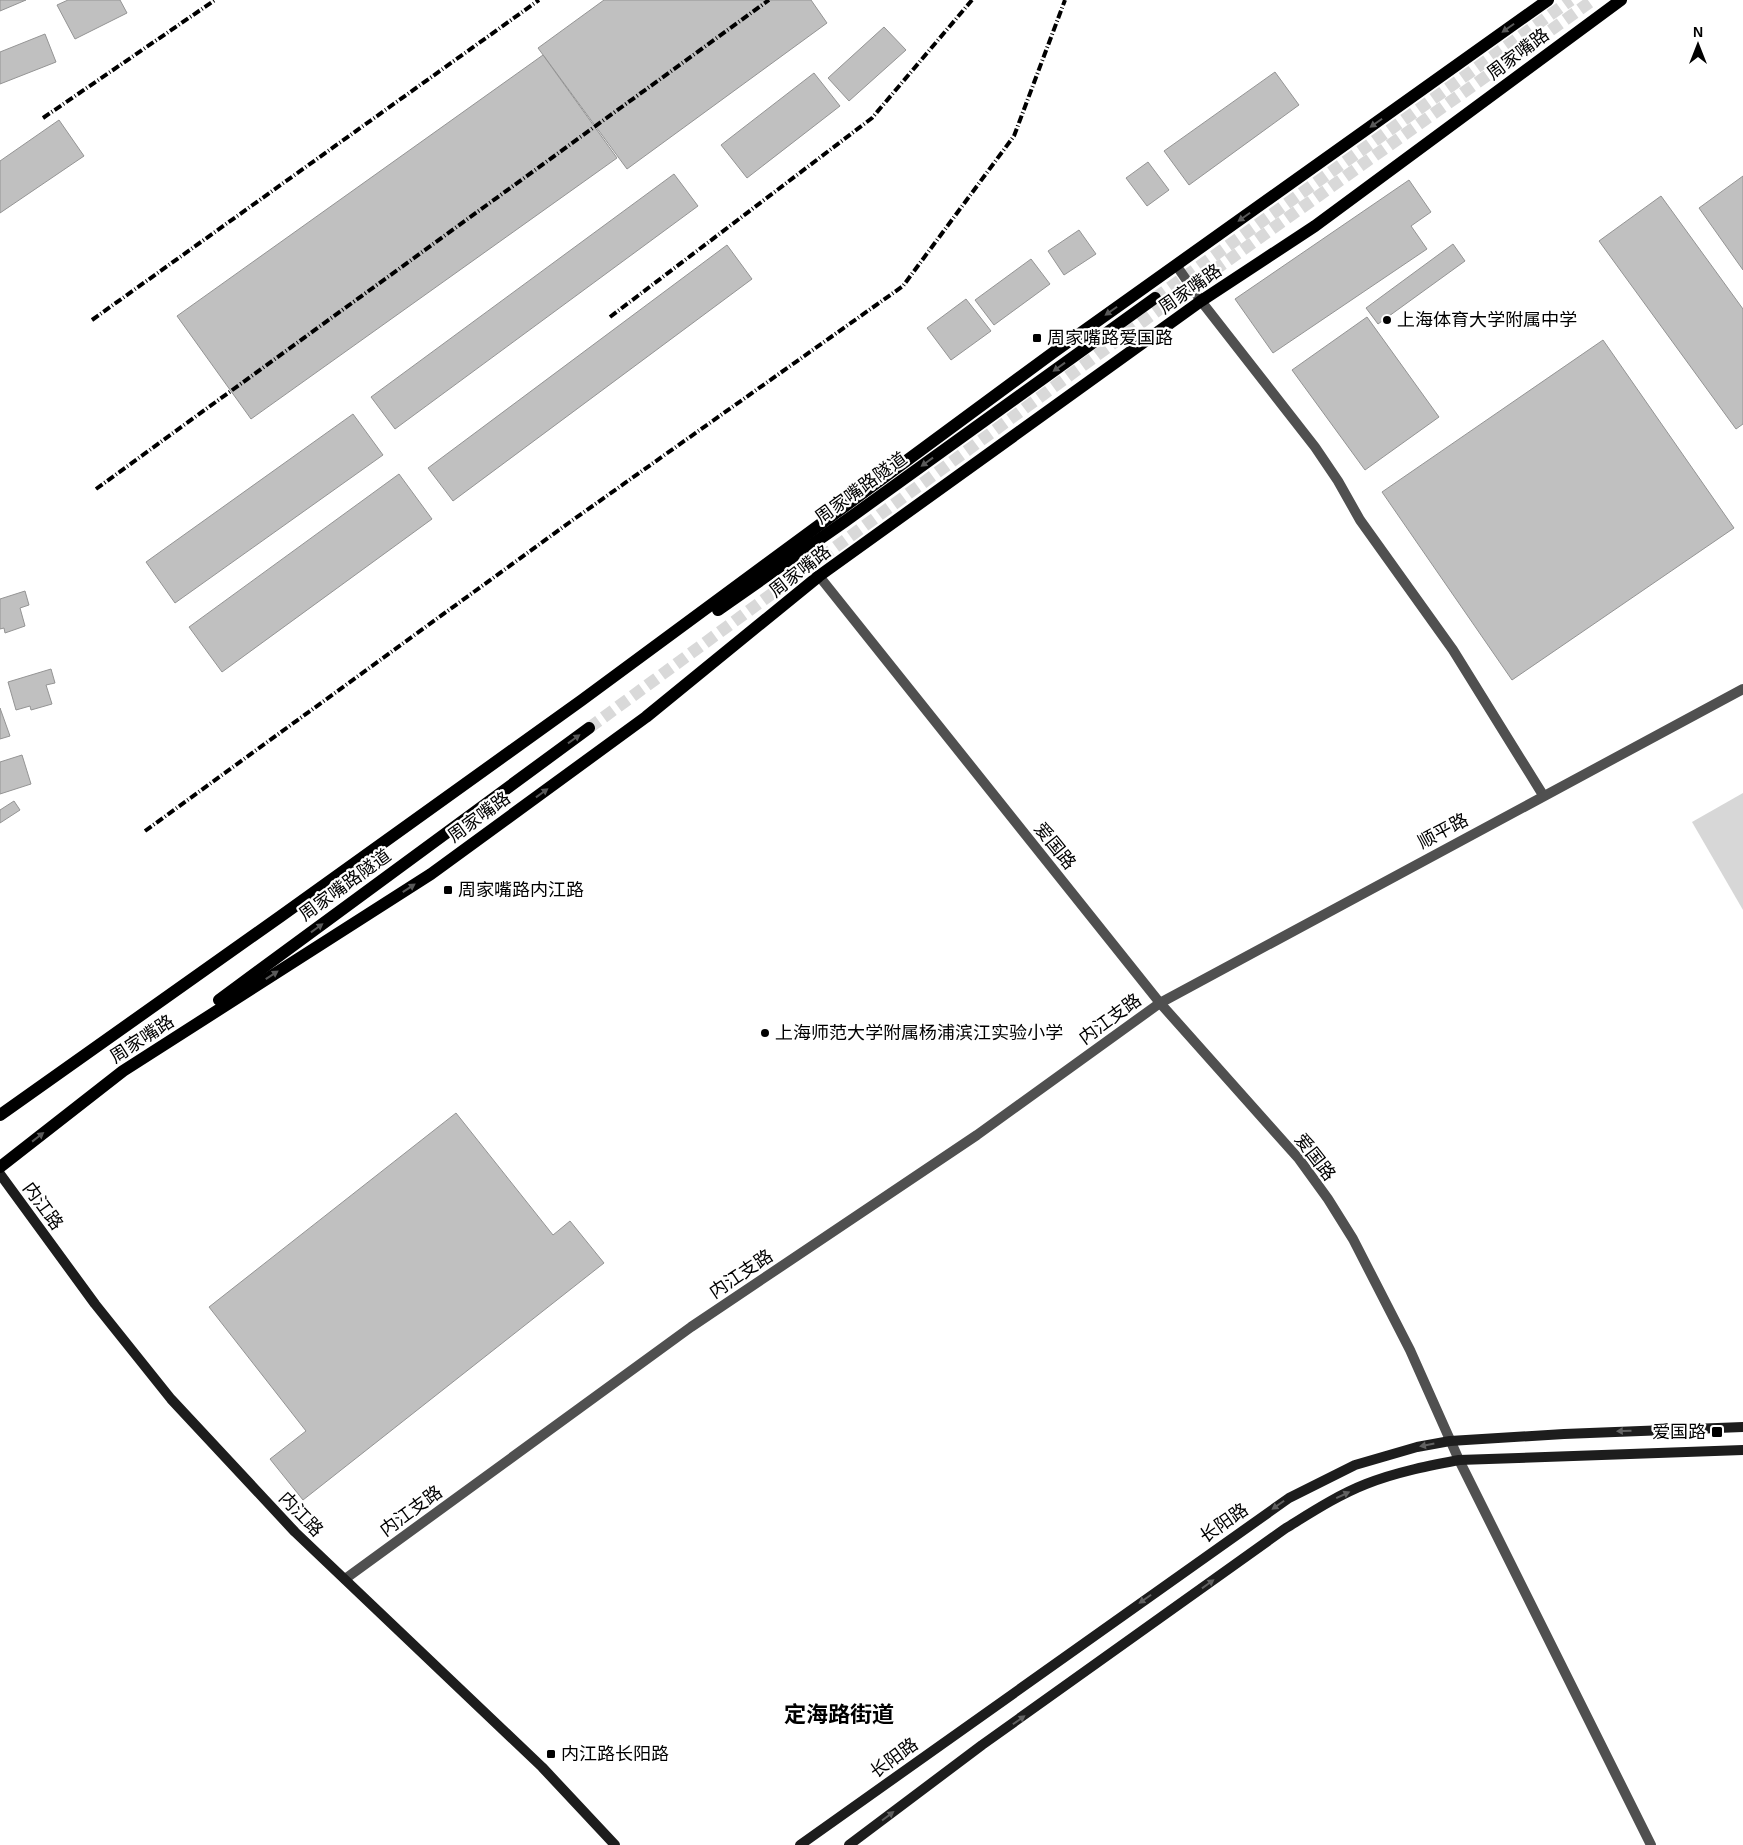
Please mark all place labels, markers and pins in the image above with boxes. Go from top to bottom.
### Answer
place label: 上海体育大学附属中学 [1397,310,1577,330]
marker: 上海体育大学附属中学 [1381,314,1393,326]
place label: 周家嘴路爱国路 [1047,328,1173,348]
marker: 周家嘴路爱国路 [1031,332,1043,344]
place label: 周家嘴路内江路 [458,880,584,900]
marker: 周家嘴路内江路 [442,884,454,896]
place label: 上海师范大学附属杨浦滨江实验小学 [775,1023,1063,1043]
marker: 上海师范大学附属杨浦滨江实验小学 [759,1027,771,1039]
place label: 爱国路 [1652,1422,1706,1442]
marker: 爱国路 [1710,1425,1724,1439]
place label: 内江路长阳路 [561,1744,669,1764]
marker: 内江路长阳路 [545,1748,557,1760]

